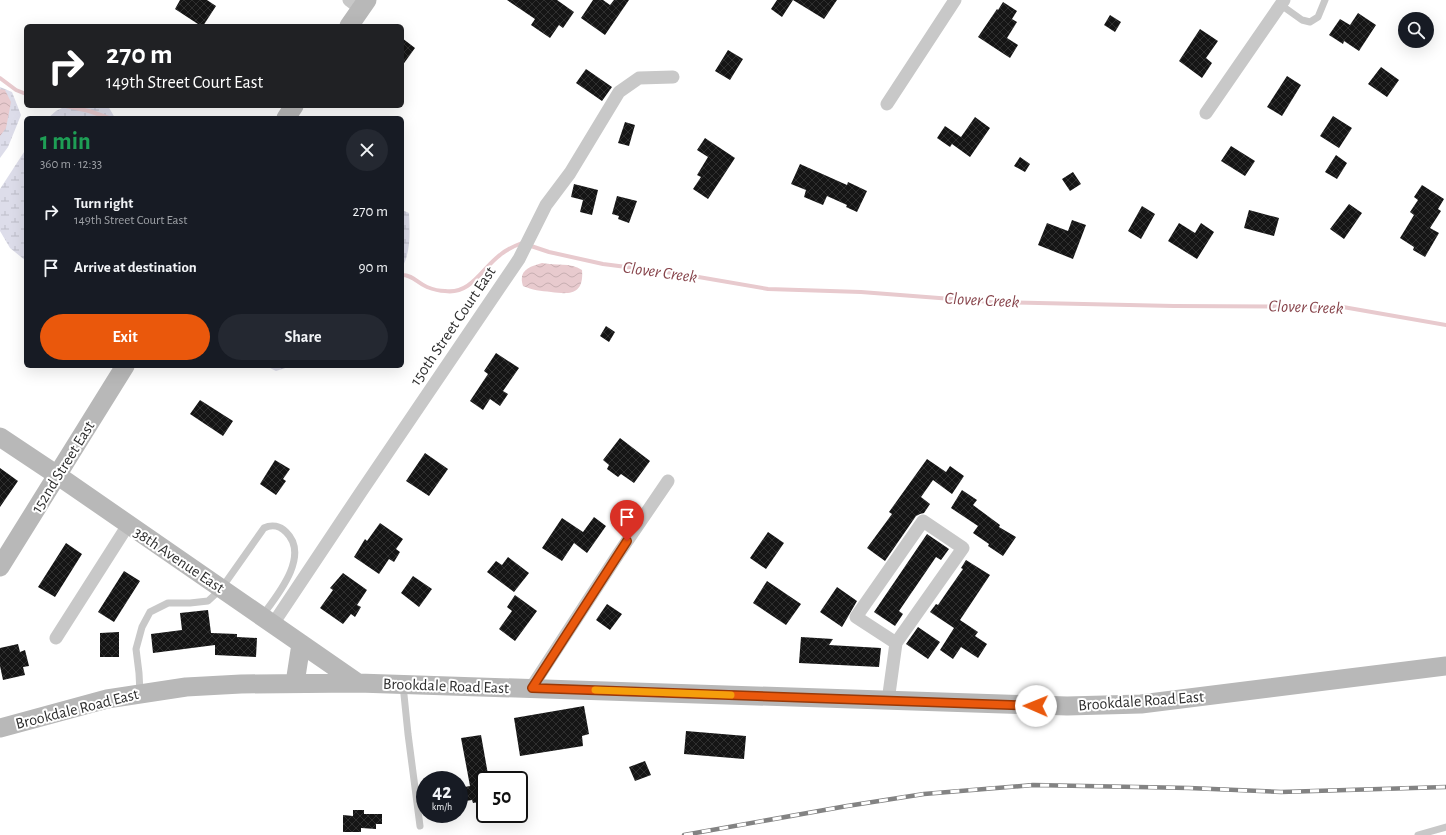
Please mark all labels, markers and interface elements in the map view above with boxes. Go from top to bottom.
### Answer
map controls [1398,12,1434,48]
button: search [1398,12,1434,48]
icon: right [40,40,92,92]
text: 270 m [106,41,173,69]
text: 149th Street Court East [106,74,263,92]
button: close [346,129,388,171]
text: 1 min [40,130,91,154]
text: 360 m · 12:33 [40,158,102,171]
text: Turn right [74,196,133,211]
icon: right [40,201,62,223]
text: 270 m [353,204,388,219]
text: 149th Street Court East [74,214,187,227]
icon: arrive [40,257,62,279]
water label: Clover Creek [622,258,698,286]
text: Arrive at destination [74,260,197,275]
text: 90 m [359,260,388,275]
street label: 150th Street Court East [407,264,499,388]
water label: Clover Creek [944,290,1020,310]
water label: Clover Creek [1268,297,1344,317]
button: Exit [40,314,210,360]
button: Share [218,314,388,360]
street label: 152nd Street East [28,418,98,516]
pin [610,500,644,541]
icon: arrive [616,506,638,528]
street label: 38th Avenue East [131,524,227,596]
street label: Brookdale Road East [383,676,509,696]
position arrow [1015,685,1057,727]
street label: Brookdale Road East [14,686,140,732]
street label: Brookdale Road East [1077,689,1205,713]
speed limit sign: 50 [476,771,528,823]
text: 42 [432,782,452,802]
text: km/h [432,802,452,812]

